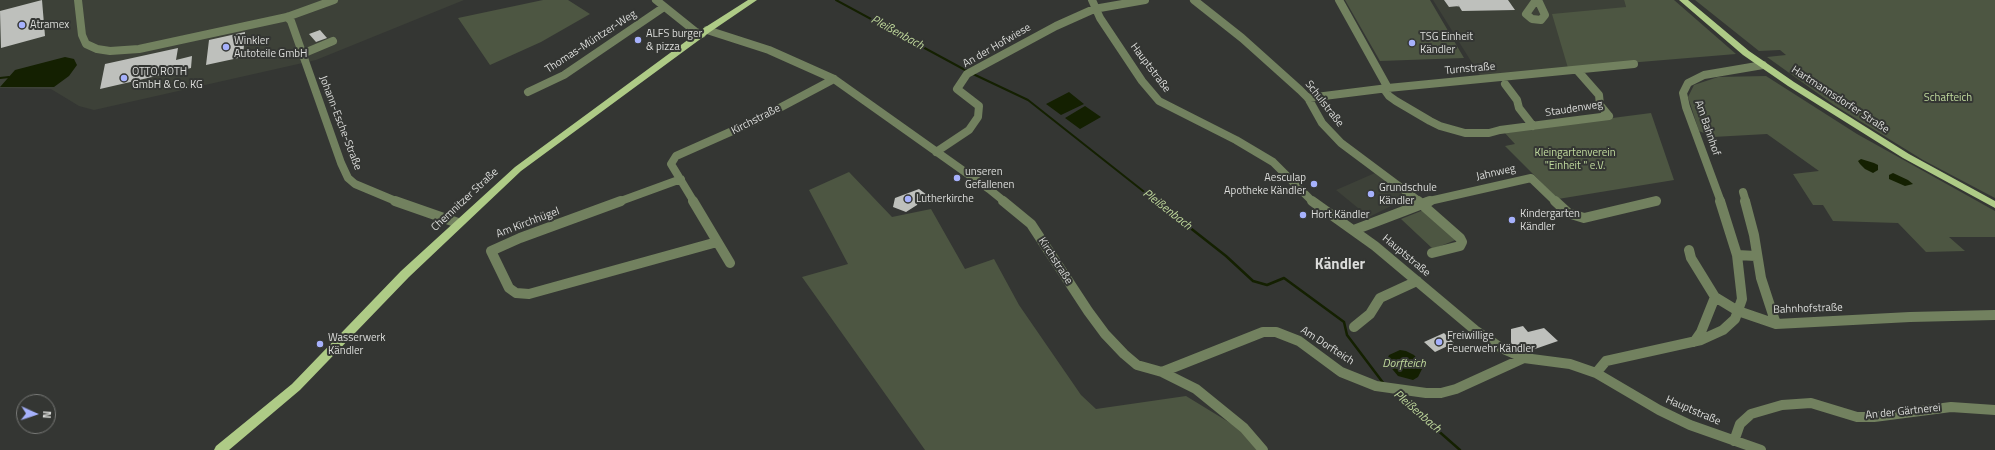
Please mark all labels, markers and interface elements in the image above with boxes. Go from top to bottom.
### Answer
street label: Thomas-Müntzer-Weg [543,8,639,76]
water label: Pleißenbach [868,13,926,53]
place label: Atramex [30,18,69,32]
marker: Atramex [17,20,27,30]
street label: An der Hofwiese [961,21,1033,71]
place label: ALFS burger & pizza [646,27,702,53]
place label: TSG Einheit Kändler [1420,30,1473,56]
place label: Winkler Autoteile GmbH [234,34,307,60]
marker: ALFS burger & pizza [633,35,643,45]
marker: TSG Einheit Kändler [1407,38,1417,48]
street label: Hauptstraße [1127,41,1173,95]
marker: Winkler Autoteile GmbH [221,42,231,52]
street label: Turnstraße [1444,60,1496,78]
street label: Hartmannsdorfer Straße [1789,63,1891,137]
place label: OTTO ROTH GmbH & Co. KG [132,65,203,91]
marker: OTTO ROTH GmbH & Co. KG [119,73,129,83]
street label: Johann-Esche-Straße [316,74,364,172]
street label: Schulstraße [1302,78,1346,130]
park label: Schafteich [1924,91,1972,105]
street label: Staudenweg [1544,98,1604,120]
street label: Am Bahnhof [1691,99,1723,157]
street label: Kirchstraße [729,102,783,138]
park label: Kleingartenverein "Einheit " e.V. [1534,146,1616,172]
street label: Jahnweg [1475,162,1517,184]
place label: unseren Gefallenen [965,165,1014,191]
street label: Chemnitzer Straße [429,166,501,234]
place label: Aesculap Apotheke Kändler [1224,171,1306,197]
marker: unseren Gefallenen [952,173,962,183]
marker: Aesculap Apotheke Kändler [1309,179,1319,189]
place label: Grundschule Kändler [1379,181,1437,207]
water label: Pleißenbach [1140,186,1194,234]
marker: Grundschule Kändler [1366,189,1376,199]
place label: Lutherkirche [916,192,974,206]
marker: Lutherkirche [903,194,913,204]
street label: Am Kirchhügel [494,205,562,241]
place label: Kindergarten Kändler [1520,207,1580,233]
place label: Hort Kändler [1311,208,1370,222]
marker: Hort Kändler [1298,210,1308,220]
marker: Kindergarten Kändler [1507,215,1517,225]
street label: Hauptstraße [1379,232,1433,280]
street label: Kirchstraße [1035,235,1075,287]
district label: Kändler [1315,256,1365,274]
street label: Bahnhofstraße [1773,301,1843,317]
street label: Am Dorfteich [1298,324,1356,368]
place label: Freiwillige Feuerwehr Kändler [1447,329,1535,355]
place label: Wasserwerk Kändler [328,331,386,357]
marker: Freiwillige Feuerwehr Kändler [1434,337,1444,347]
marker: Wasserwerk Kändler [315,339,325,349]
water label: Dorfteich [1382,357,1426,371]
water label: Pleißenbach [1390,388,1444,436]
street label: Hauptstraße [1663,393,1723,429]
north arrow [16,394,56,434]
street label: An der Gärtnerei [1865,401,1941,423]
text: N [39,410,55,419]

